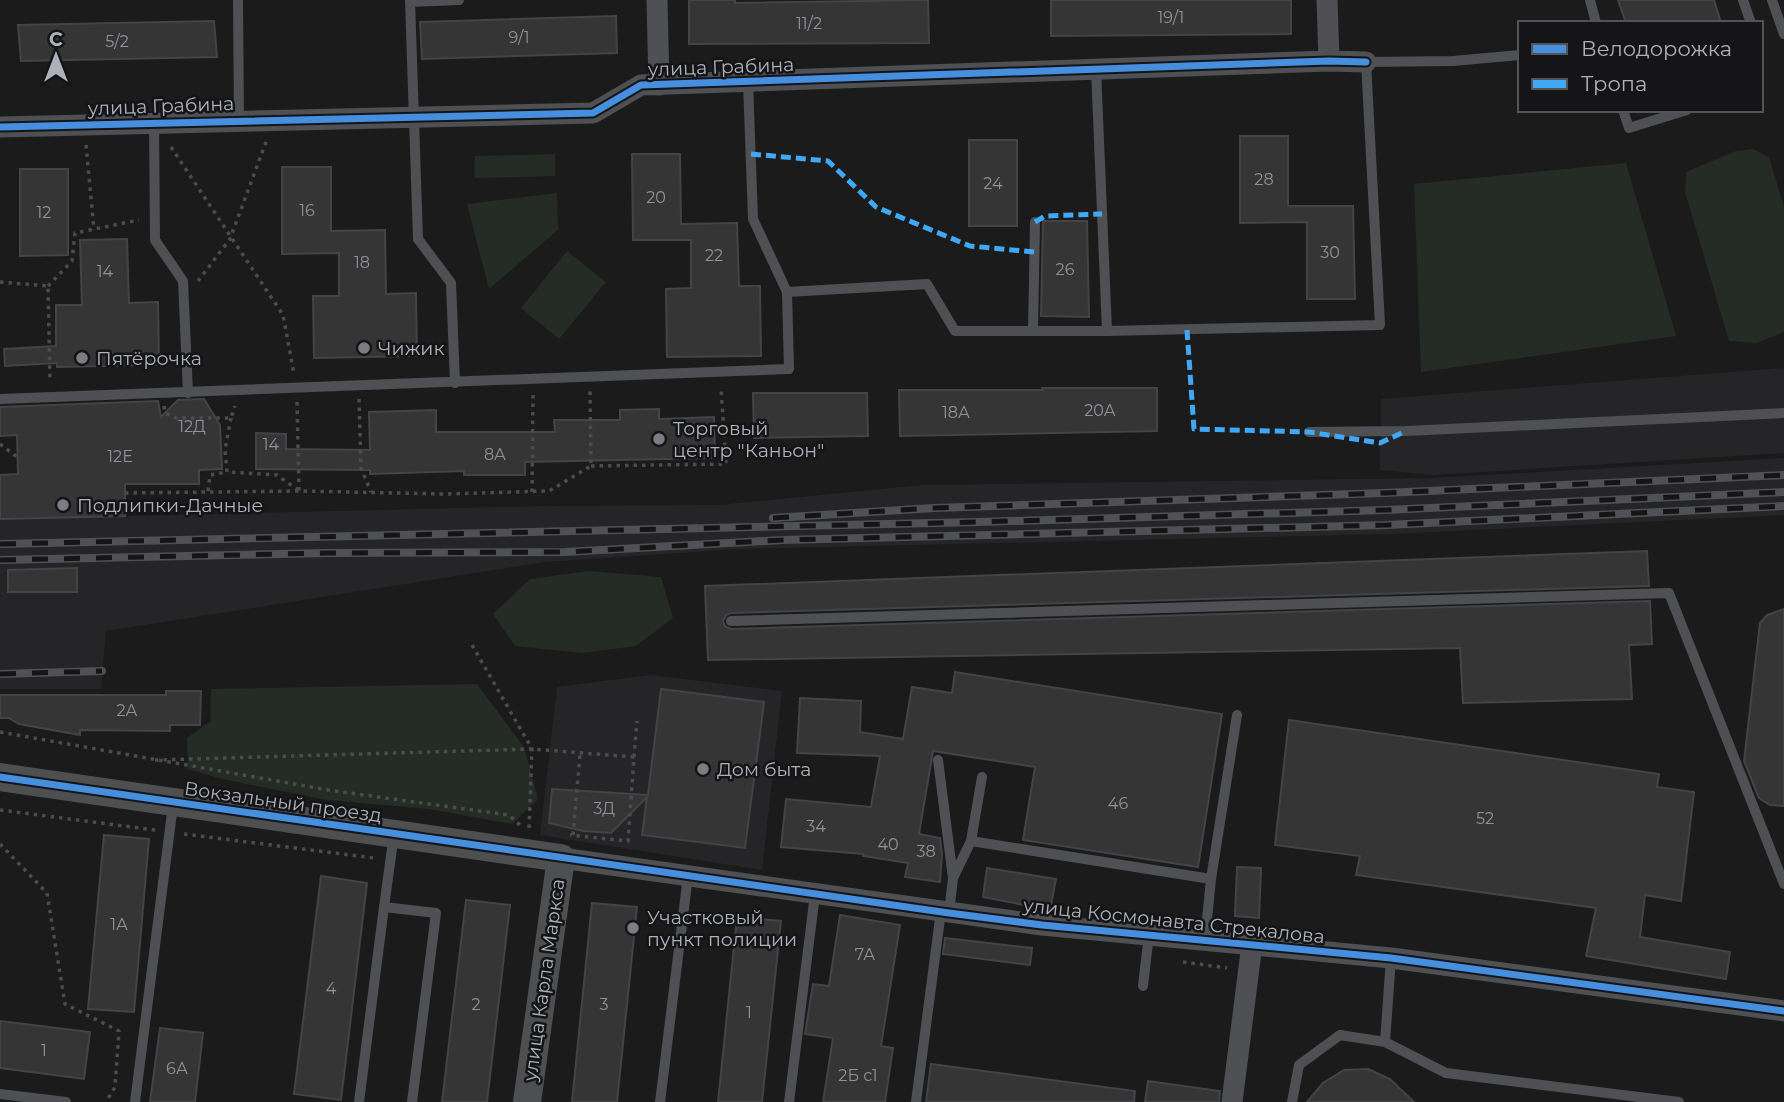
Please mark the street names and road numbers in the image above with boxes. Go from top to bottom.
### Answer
street label: улица Грабина [646,53,795,81]
street label: улица Грабина [86,92,235,120]
street label: Вокзальный проезд [183,777,383,827]
street label: улица Карла Маркса [518,877,570,1084]
street label: улица Космонавта Стрекалова [1021,894,1326,948]

